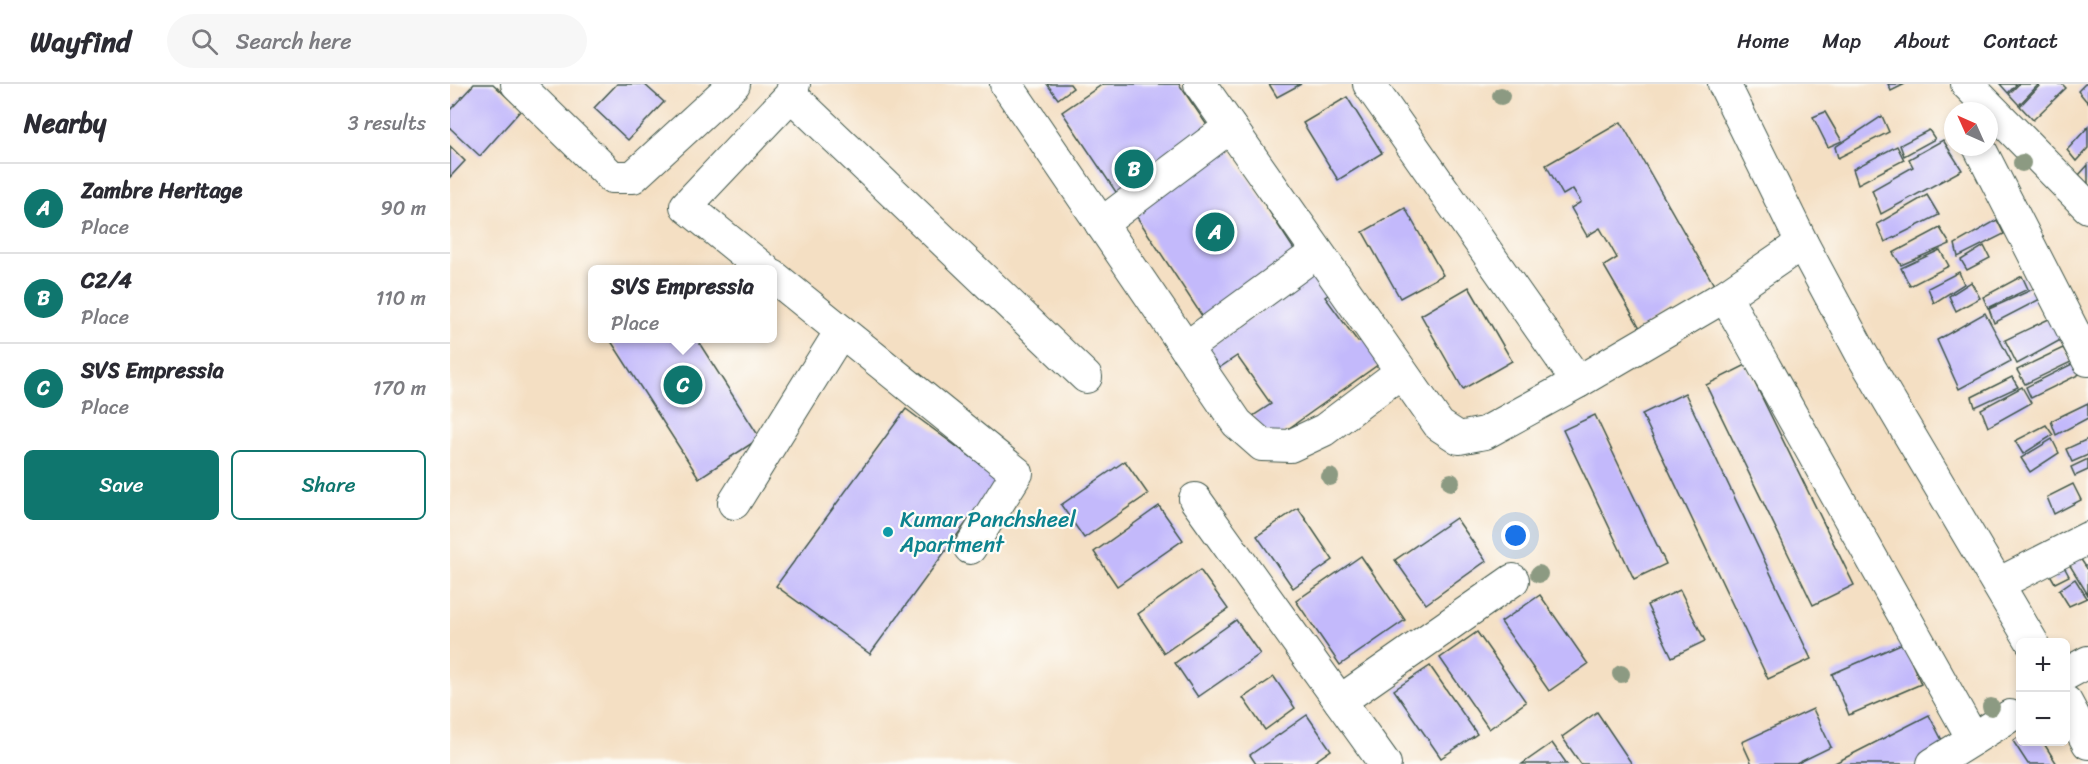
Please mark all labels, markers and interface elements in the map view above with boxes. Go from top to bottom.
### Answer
search box [167,14,587,68]
text: Wayfind [30,17,131,66]
text: Search here [236,22,352,61]
text: Home [1737,22,1789,60]
text: Map [1822,22,1861,60]
text: About [1894,22,1951,60]
text: Contact [1984,22,2058,60]
icon: search [188,25,221,58]
text: Nearby [24,100,106,146]
north arrow [1944,102,1998,156]
text: 3 results [348,106,426,141]
pin: B [1114,146,1154,191]
text: Zambre Heritage [81,171,242,210]
text: A [37,191,50,226]
text: 90 m [381,191,426,226]
text: Place [81,210,129,245]
pin: A [1196,210,1234,254]
text: C2/4 [81,261,132,300]
popup [588,265,777,343]
text: SVS Empressia [611,267,754,306]
text: B [37,281,50,316]
text: 110 m [376,281,426,316]
text: Place [81,300,129,335]
text: Place [611,306,659,341]
text: SVS Empressia [81,351,224,390]
pin: C [664,362,702,408]
text: C [37,371,50,406]
text: 170 m [373,371,426,406]
text: Place [81,390,129,425]
button: Save [24,450,219,520]
button: Share [231,450,426,520]
place label: Kumar Panchsheel Apartment [899,500,1076,564]
your location [1501,521,1530,550]
marker: Kumar Panchsheel Apartment [881,525,895,539]
map controls [2016,638,2070,746]
button: + [2016,638,2070,692]
button: − [2016,692,2070,746]

